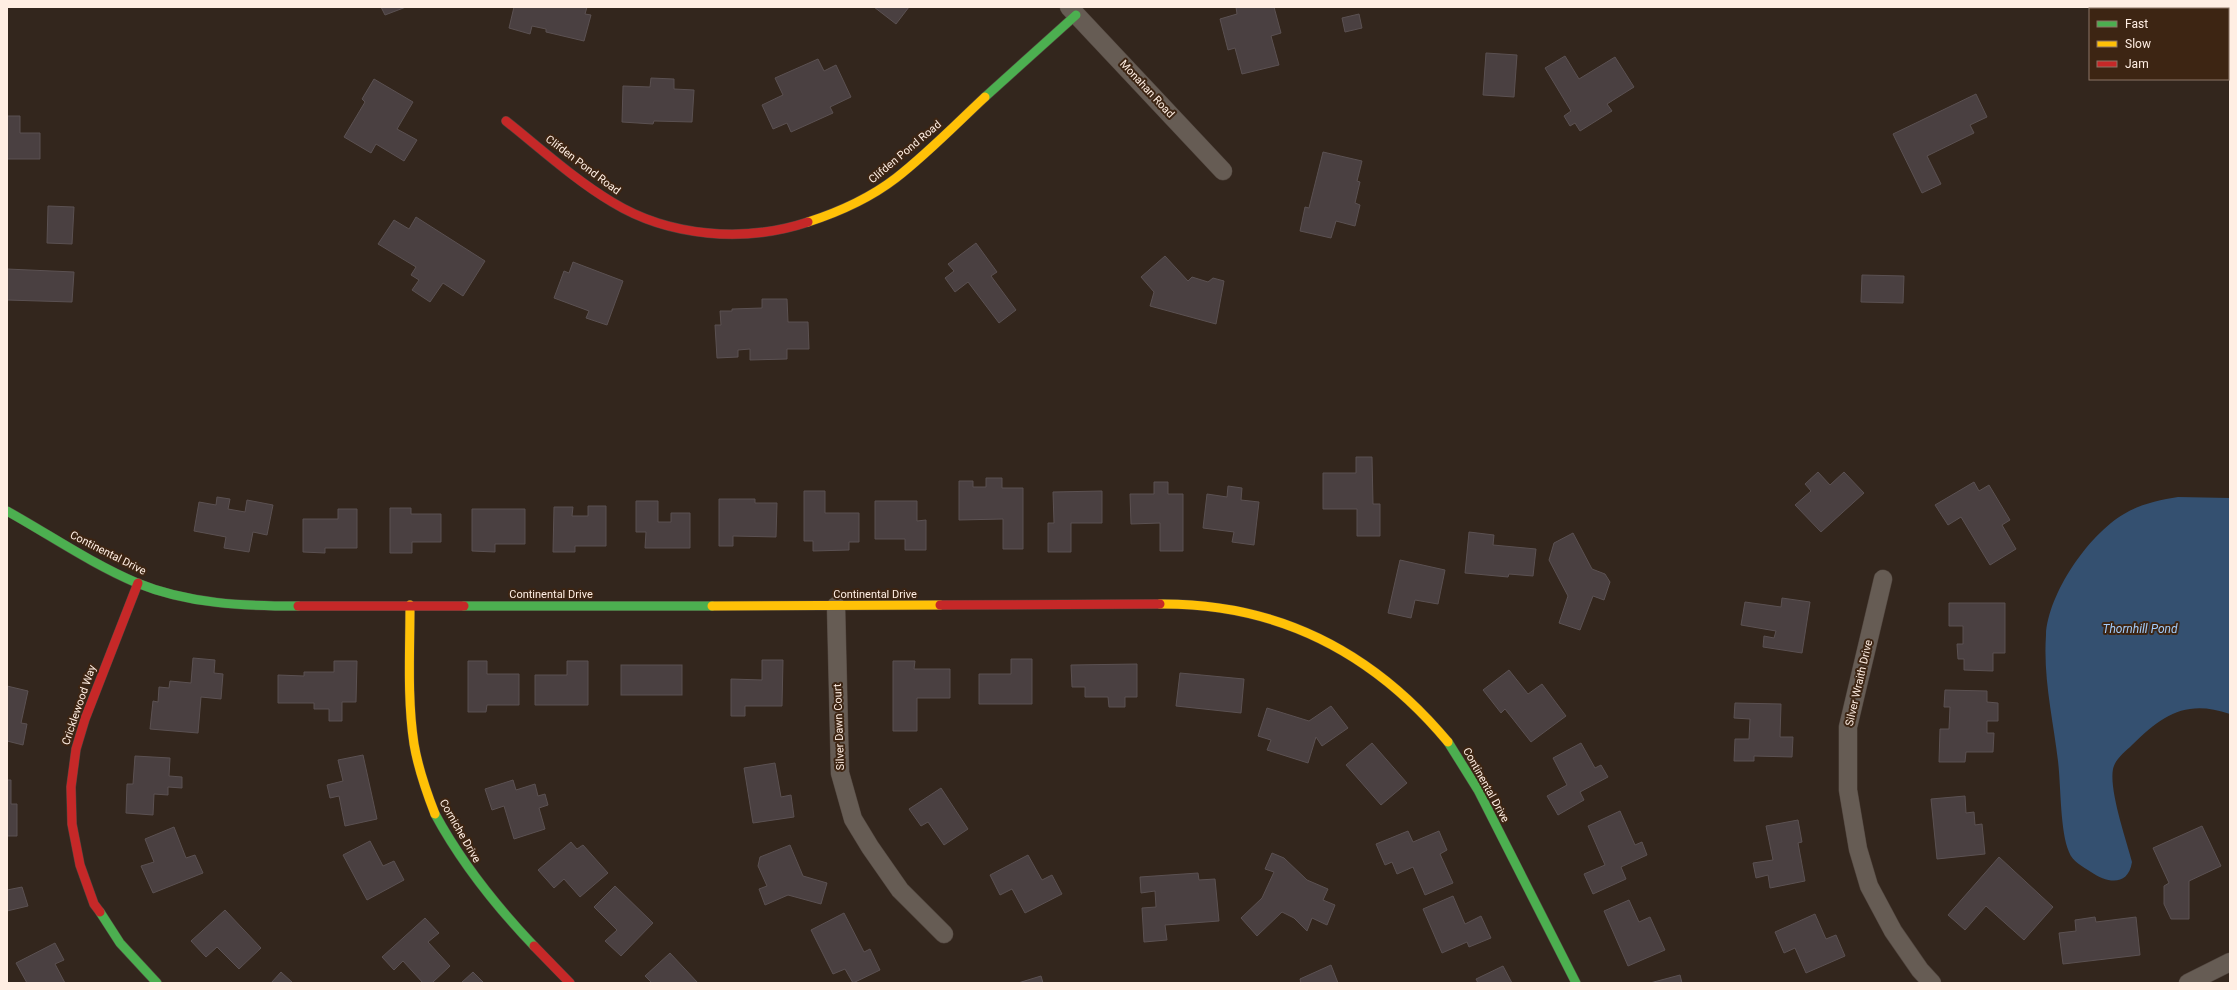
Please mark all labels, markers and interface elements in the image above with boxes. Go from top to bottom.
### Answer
legend [2089,8,2229,80]
text: Fast [2125,17,2148,31]
text: Slow [2125,37,2151,51]
street label: Monahan Road [1117,57,1177,121]
text: Jam [2125,57,2149,71]
street label: Clifden Pond Road [866,118,944,186]
street label: Clifden Pond Road [543,133,623,197]
street label: Continental Drive [68,528,148,578]
street label: Continental Drive [509,588,593,601]
street label: Continental Drive [833,588,917,601]
water label: Thornhill Pond [2102,622,2178,636]
street label: Silver Wraith Drive [1843,638,1875,728]
street label: Cricklewood Way [59,662,99,747]
street label: Silver Dawn Court [831,683,847,771]
street label: Continental Drive [1460,745,1512,825]
street label: Corniche Drive [437,797,483,865]

